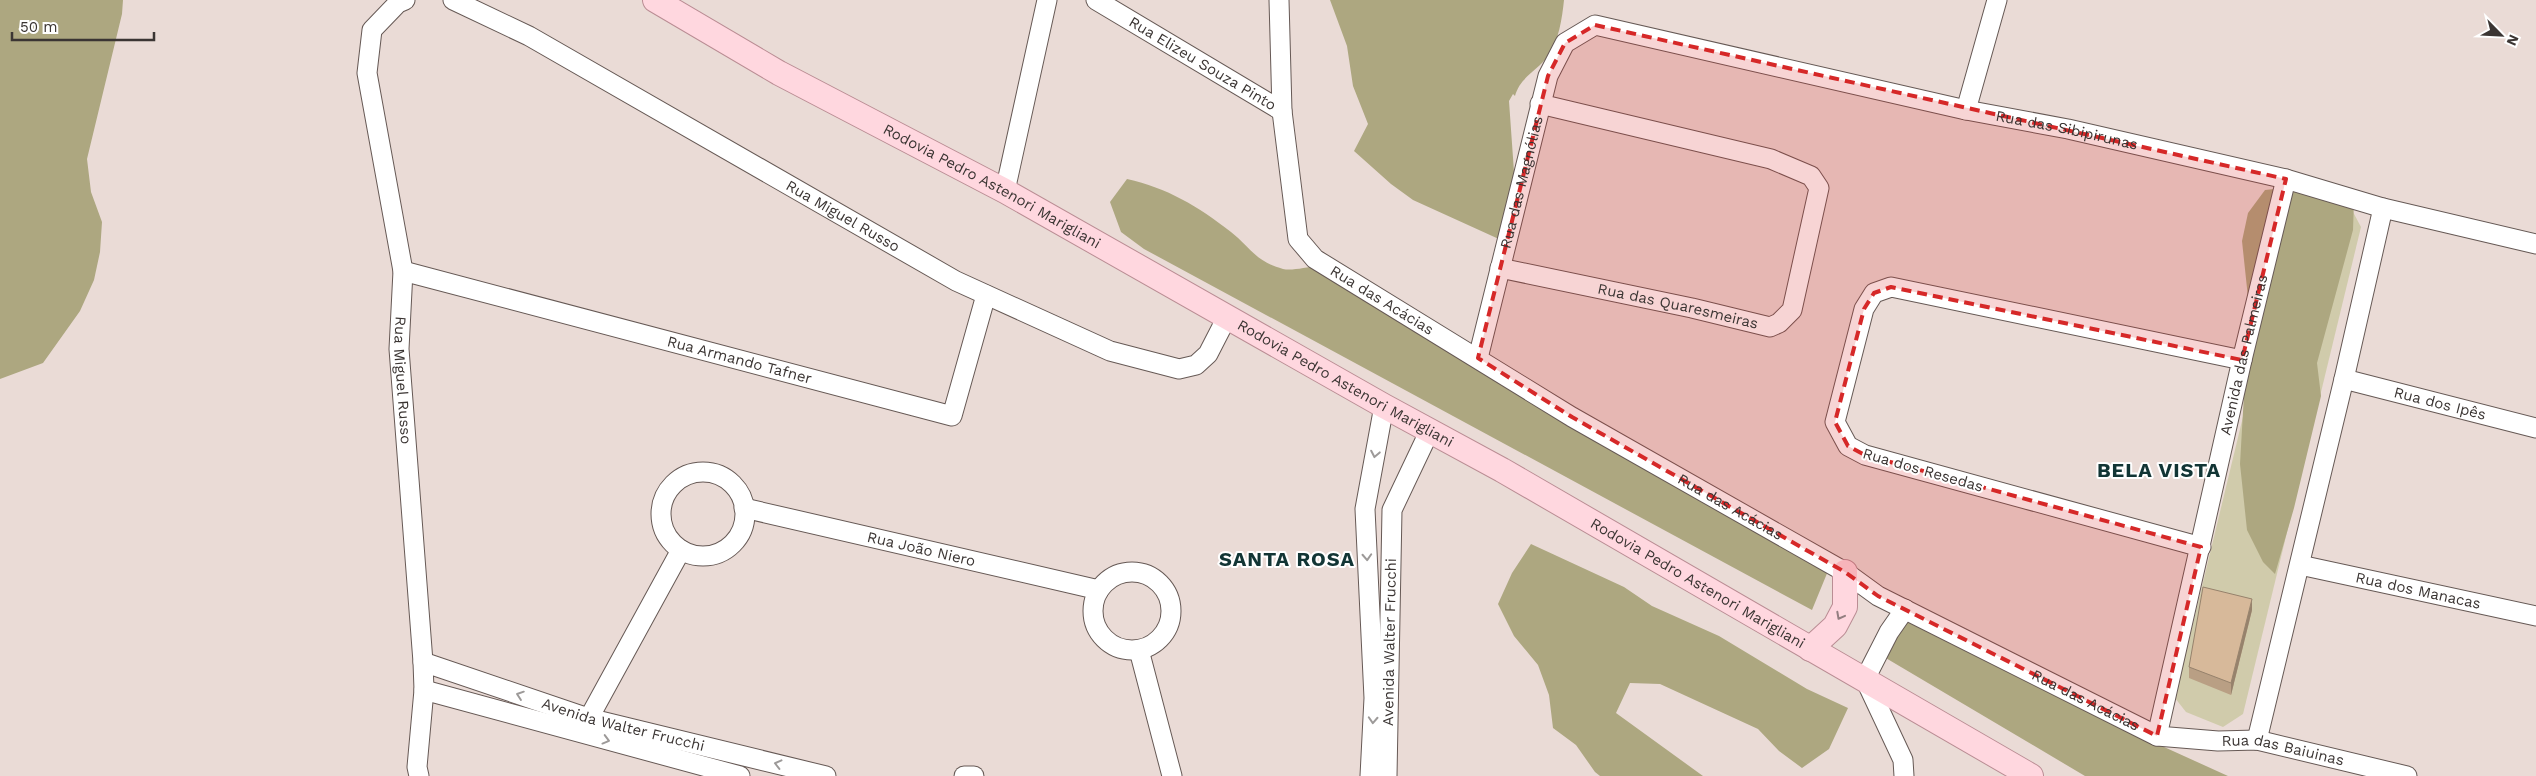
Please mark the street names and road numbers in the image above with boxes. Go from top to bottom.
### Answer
street label: Rua Elizeu Souza Pinto [1126,13,1279,114]
street label: Rua das Sibipirunas [1994,107,2140,154]
street label: Rua das Magnólias [1497,114,1547,250]
street label: Rodovia Pedro Astenori Marigliani [880,120,1104,252]
street label: Rua Miguel Russo [783,176,903,256]
street label: Rua das Acácias [1327,262,1437,339]
street label: Avenida das Palmeiras [2216,273,2271,437]
street label: Rua das Quaresmeiras [1596,280,1760,333]
street label: Rua Miguel Russo [390,316,415,445]
street label: Rodovia Pedro Astenori Marigliani [1234,316,1457,451]
street label: Rua Armando Tafner [665,332,814,388]
street label: Rua dos Ipês [2392,383,2488,424]
street label: Rua dos Resedas [1861,444,1985,496]
street label: Rua das Acácias [1674,470,1786,544]
street label: Rodovia Pedro Astenori Marigliani [1587,514,1808,652]
street label: Rua João Niero [865,528,977,570]
street label: Avenida Walter Frucchi [1379,558,1400,726]
street label: Rua dos Manacas [2354,568,2483,613]
street label: Rua das Acácias [2029,666,2143,735]
street label: Avenida Walter Frucchi [539,694,706,755]
street label: Rua das Baiuinas [2221,731,2346,770]

